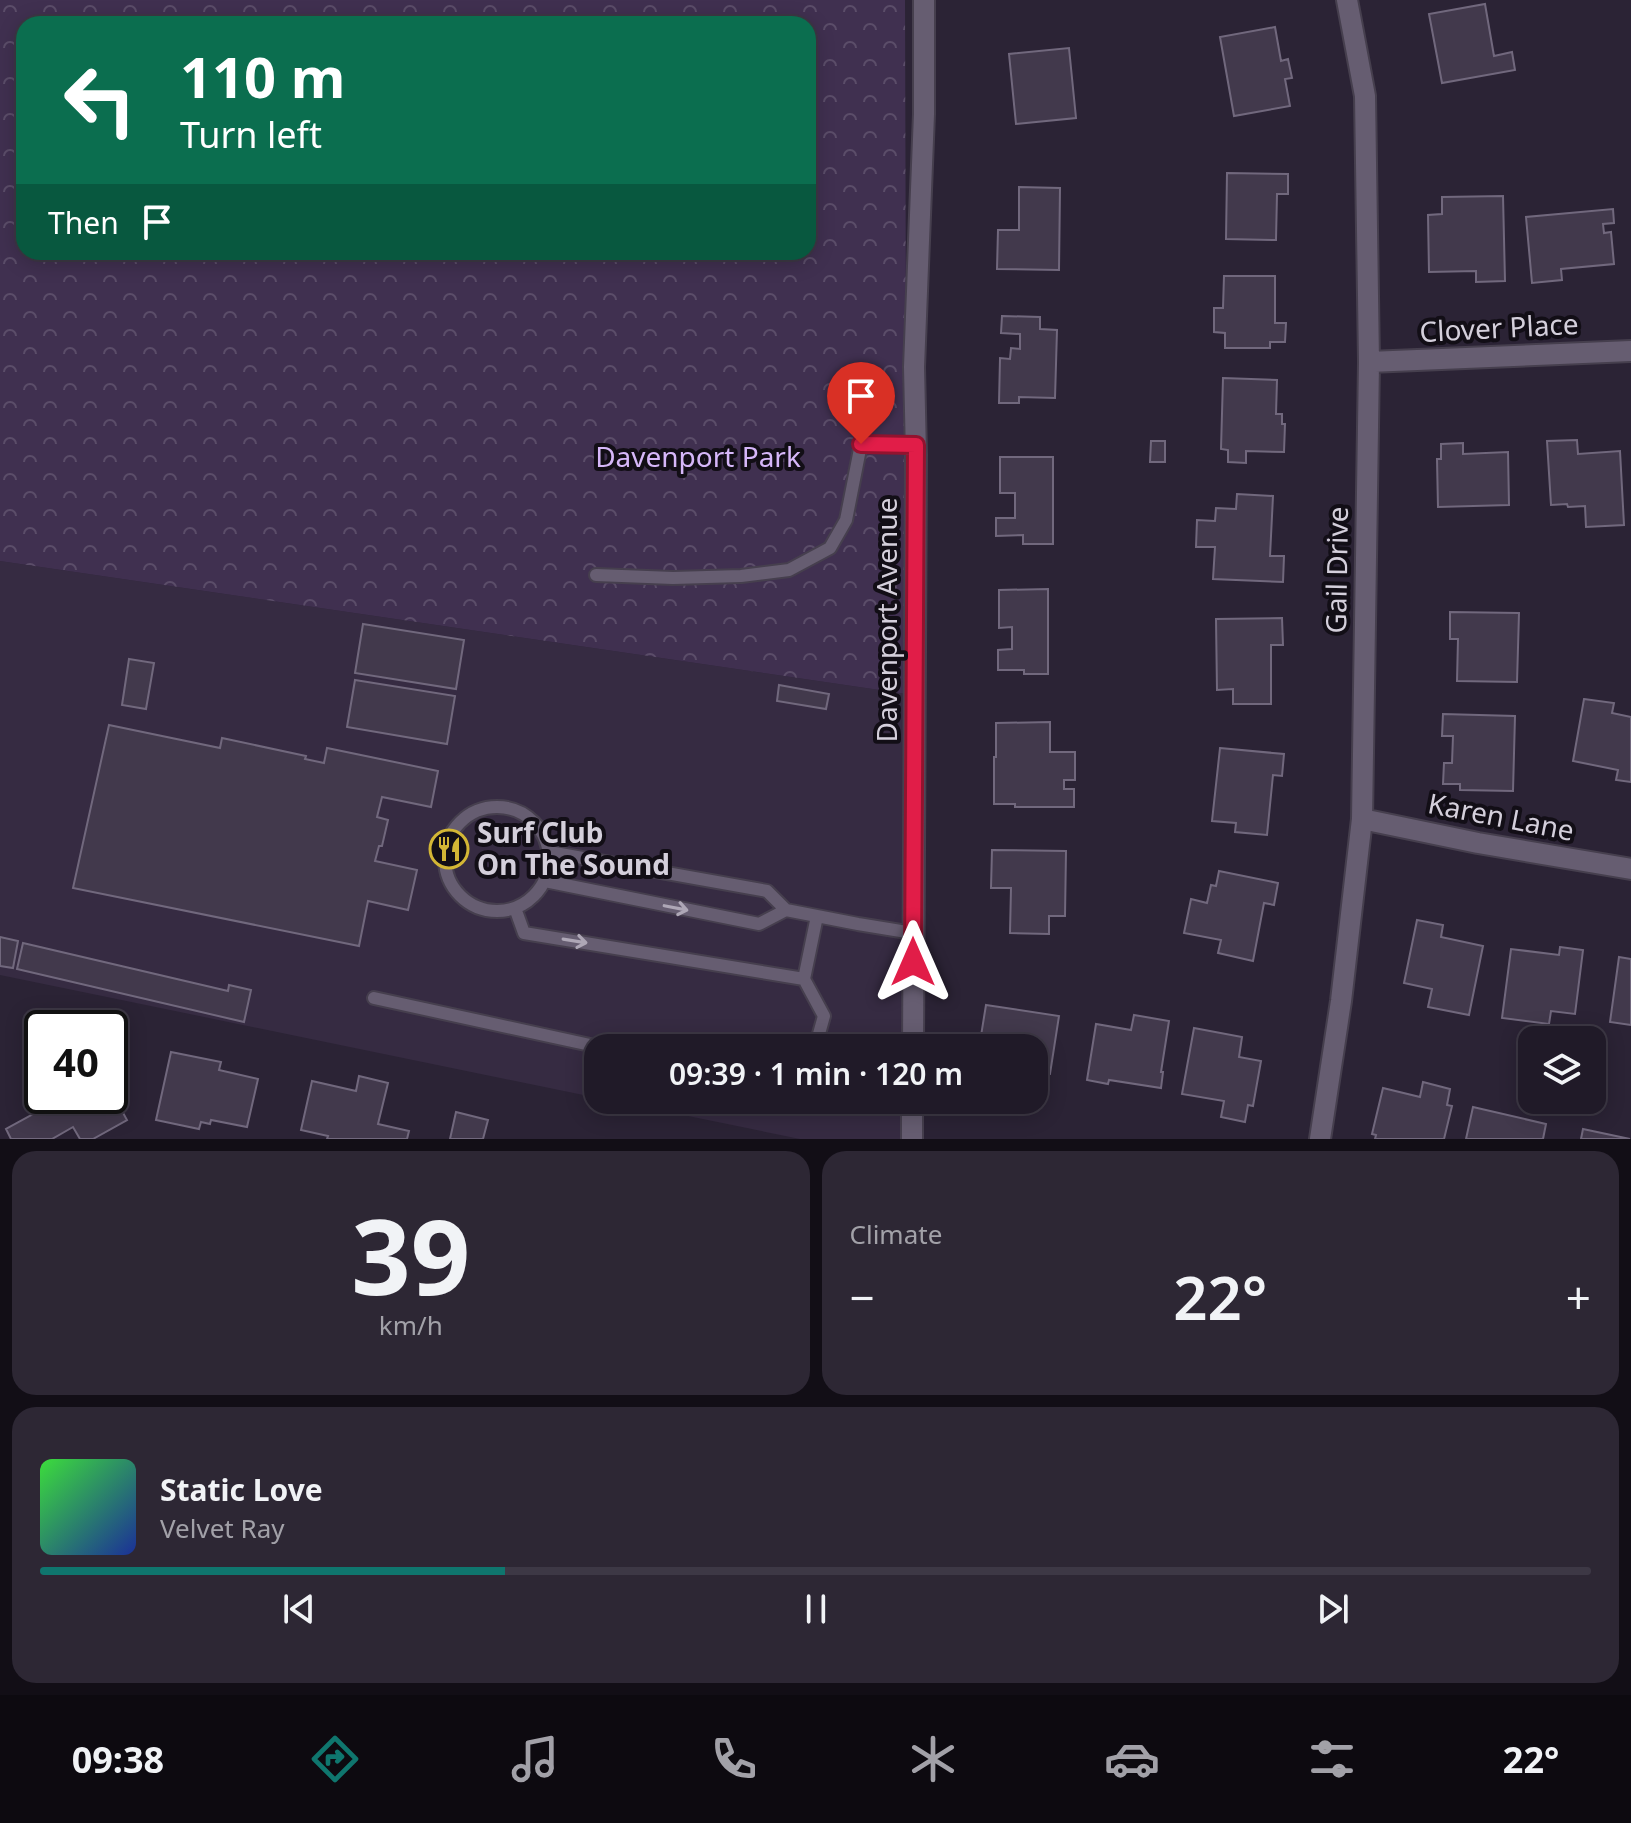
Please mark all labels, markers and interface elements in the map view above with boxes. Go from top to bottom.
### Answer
text: 110 m [180,38,345,114]
icon: left [48,48,152,152]
text: Turn left [180,110,322,159]
icon: arrive [135,200,179,244]
text: Then [48,202,119,243]
street label: Clover Place [1418,304,1579,350]
pin [827,362,895,444]
icon: arrive [839,374,883,418]
park label: Davenport Park [595,437,801,475]
street label: Davenport Avenue [867,498,905,742]
street label: Gail Drive [1316,506,1356,634]
street label: Karen Lane [1425,783,1577,849]
place label: Surf Club On The Sound [477,813,670,883]
restaurant icon: Surf Club On The Sound [428,828,470,870]
one-way arrow [663,901,689,916]
position arrow [871,920,955,1004]
one-way arrow [562,934,587,949]
speed limit sign: 40 [24,1010,128,1114]
map controls [1518,1026,1606,1114]
button: layers [1518,1026,1606,1114]
text: 09:39 · 1 min · 120 m [669,1053,963,1094]
text: 39 [351,1184,470,1325]
text: Climate [850,1216,942,1252]
text: 22° [1173,1256,1267,1338]
text: − [850,1267,875,1327]
text: + [1566,1267,1591,1327]
text: km/h [379,1307,443,1343]
text: Static Love [160,1469,323,1510]
text: Velvet Ray [160,1510,285,1546]
icon: previous [277,1587,321,1631]
icon: pause [794,1587,838,1631]
icon: next [1311,1587,1355,1631]
icon: directions [307,1731,363,1787]
icon: music [507,1731,563,1787]
icon: phone [706,1731,762,1787]
icon: climate [905,1731,961,1787]
icon: car [1104,1731,1160,1787]
icon: filters [1304,1731,1360,1787]
text: 09:38 [72,1735,164,1784]
text: 22° [1503,1735,1559,1784]

